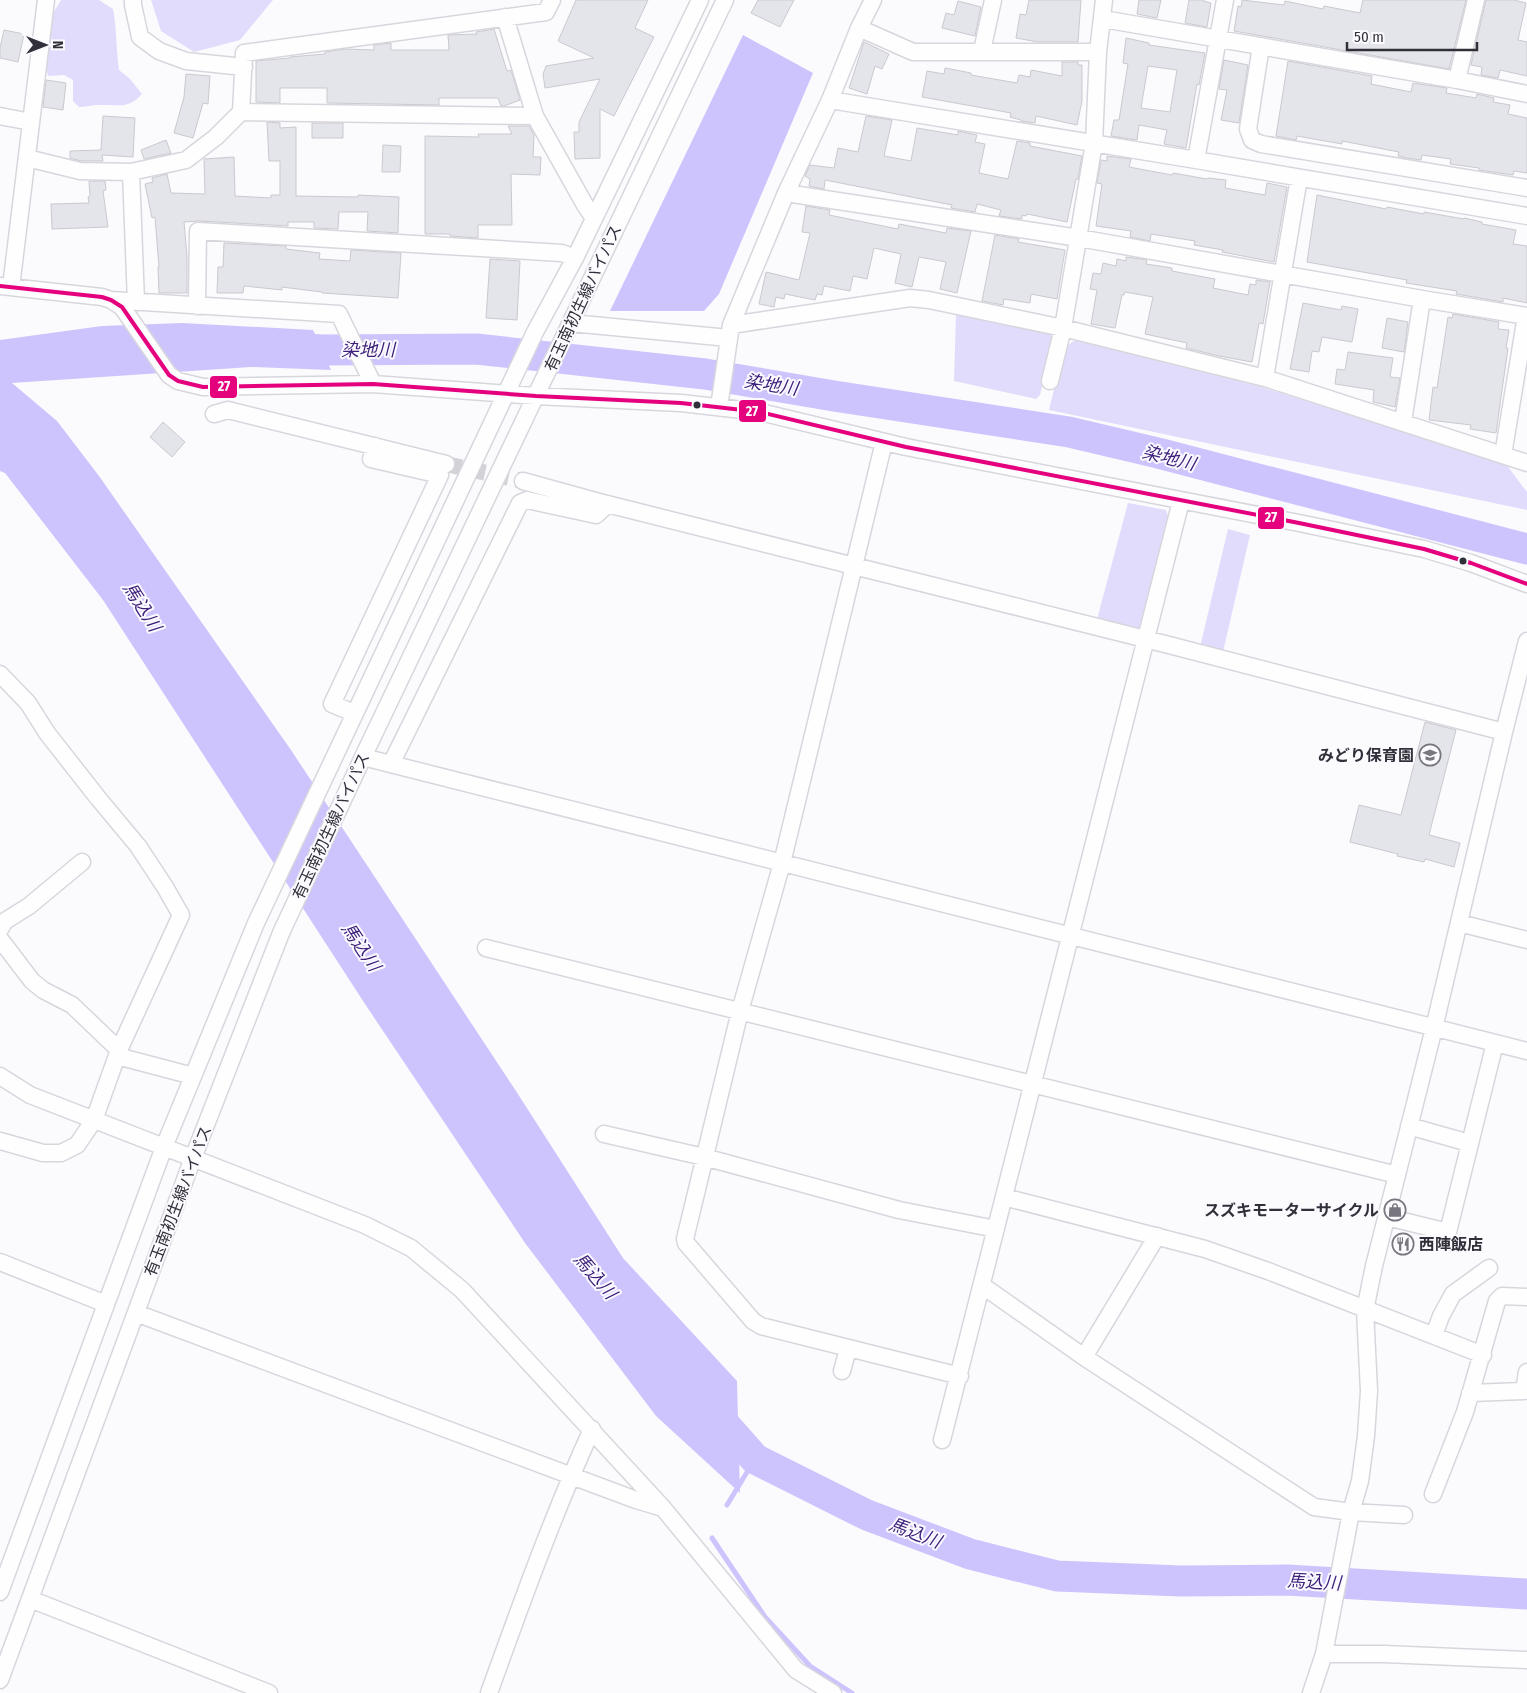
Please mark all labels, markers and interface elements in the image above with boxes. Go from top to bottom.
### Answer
north arrow [20,20,70,70]
scale bar [1347,20,1477,52]
text: 50 m [1354,28,1384,46]
text: N [49,41,66,49]
street label: 有玉南初生線バイパス [541,222,625,374]
water label: 染地川 [341,339,397,361]
water label: 染地川 [743,370,801,400]
line badge: 27 [209,375,238,399]
text: 27 [217,378,230,395]
line badge: 27 [738,399,767,423]
unlabelled marker [692,400,702,410]
text: 27 [745,403,758,420]
water label: 染地川 [1140,441,1200,476]
line badge: 27 [1257,506,1285,530]
text: 27 [1264,509,1277,526]
unlabelled marker [1458,556,1468,566]
water label: 馬込川 [118,578,167,637]
school or university icon: みどり保育園 [1418,743,1442,767]
place label: みどり保育園 [1318,746,1414,765]
street label: 有玉南初生線バイパス [289,750,373,902]
water label: 馬込川 [337,918,386,977]
street label: 有玉南初生線バイパス [141,1123,215,1279]
shop icon: スズキモーターサイクル [1383,1198,1407,1222]
place label: スズキモーターサイクル [1204,1201,1379,1220]
restaurant icon: 西陣飯店 [1391,1232,1415,1256]
place label: 西陣飯店 [1419,1235,1483,1254]
water label: 馬込川 [569,1248,622,1305]
water label: 馬込川 [886,1513,946,1554]
water label: 馬込川 [1286,1570,1344,1595]

